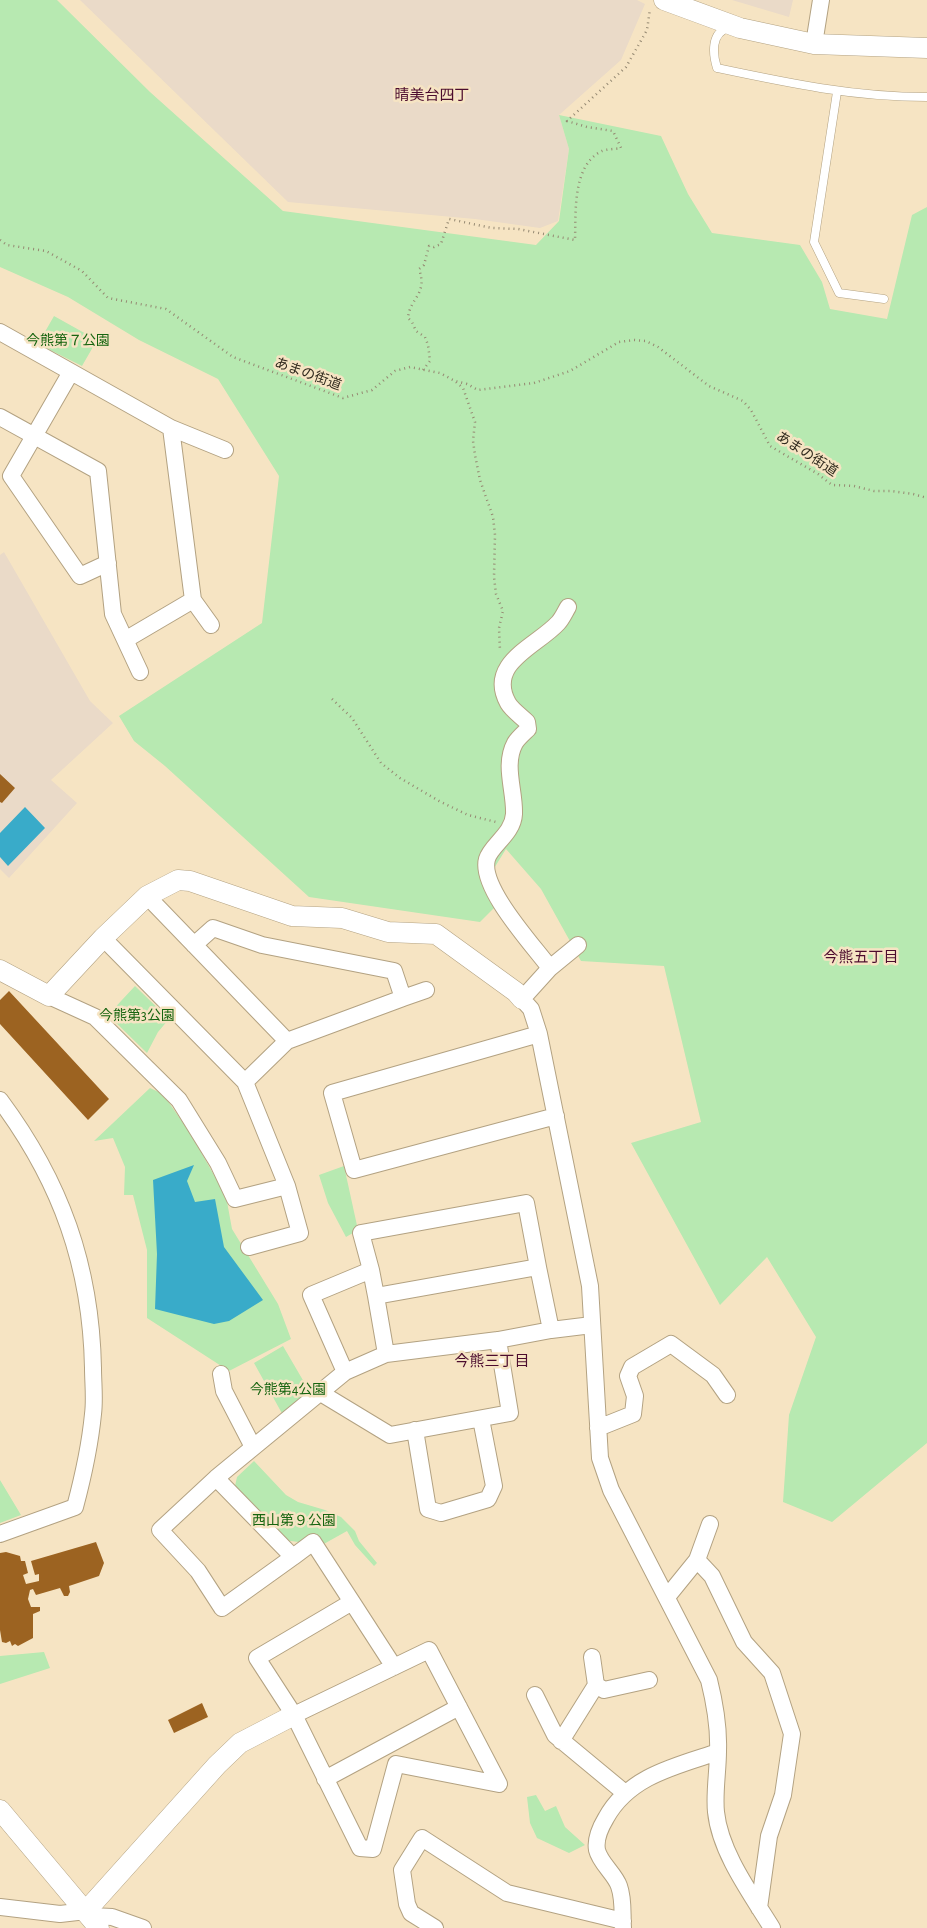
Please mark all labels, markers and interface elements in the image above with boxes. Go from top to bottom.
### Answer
district label: 晴美台四丁 [395,86,469,104]
park label: 今熊第７公園 [26,333,110,349]
street label: あまの街道 [272,354,344,394]
street label: あまの街道 [773,428,841,480]
district label: 今熊五丁目 [824,948,898,966]
park label: 今熊第3公園 [99,1008,175,1024]
district label: 今熊三丁目 [455,1352,529,1370]
park label: 今熊第4公園 [250,1382,326,1398]
park label: 西山第９公園 [252,1513,336,1529]

